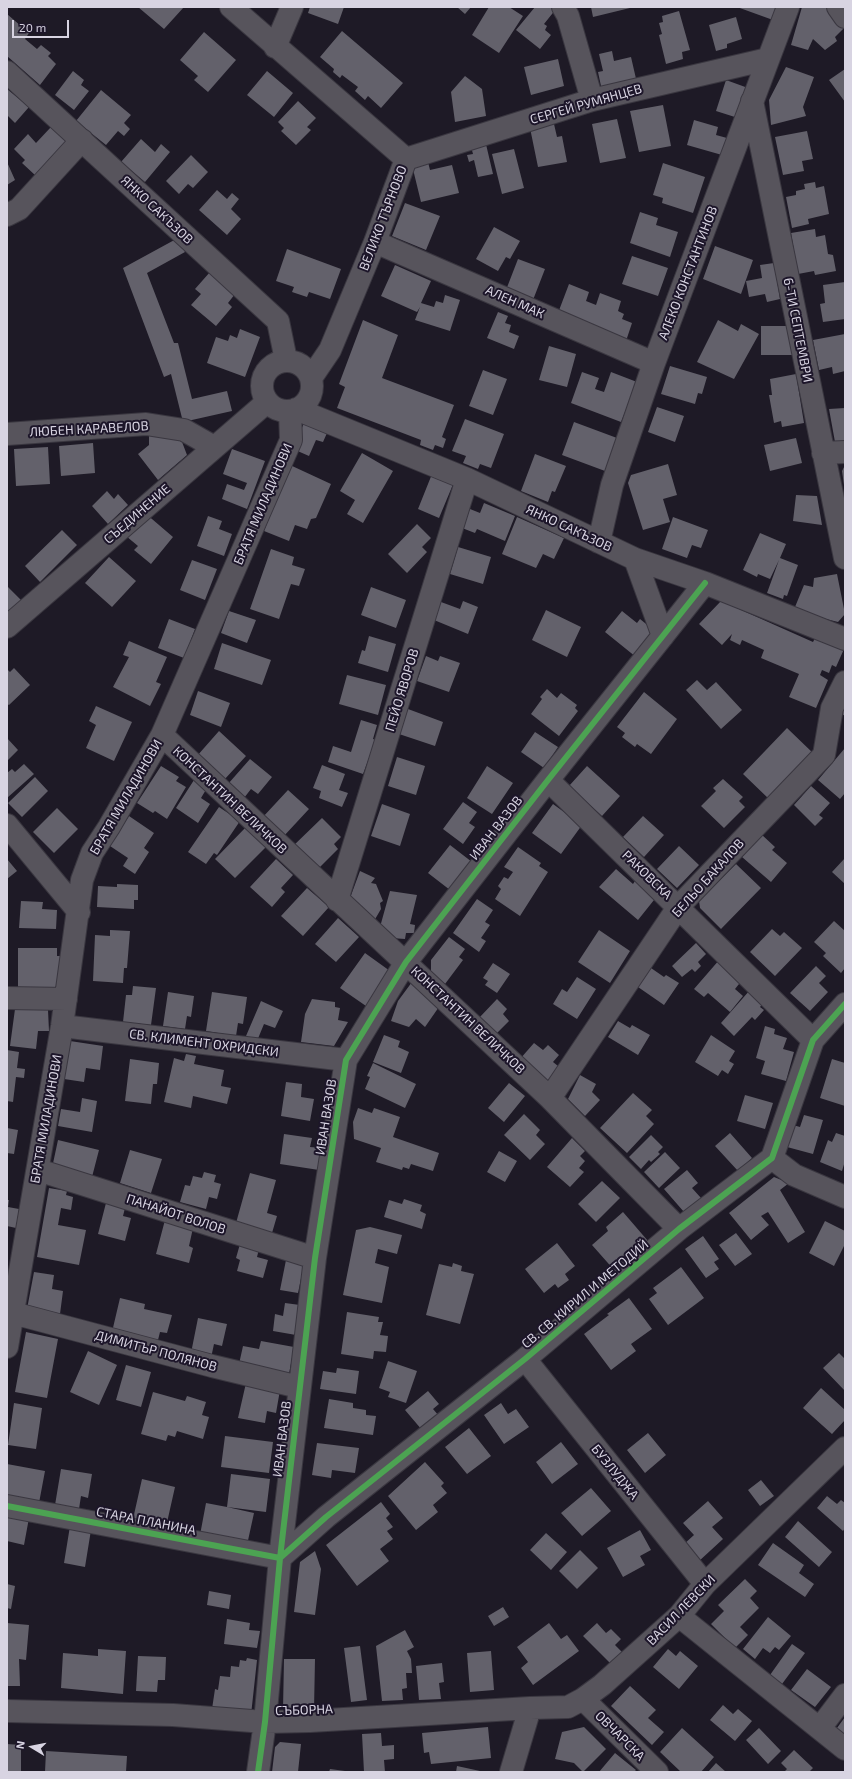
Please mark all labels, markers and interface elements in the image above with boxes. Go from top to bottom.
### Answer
scale bar [14,12,71,38]
text: 20 m [19,20,46,34]
street label: СЕРГЕЙ РУМЯНЦЕВ [528,81,644,127]
street label: ВЕЛИКО ТЪРНОВО [356,163,410,273]
street label: ЯНКО САКЪЗОВ [118,173,196,247]
street label: АЛЕКО КОНСТАНТИНОВ [655,204,721,342]
street label: 6-ТИ СЕПТЕМВРИ [780,276,816,384]
street label: АЛЕН МАК [483,282,547,322]
street label: ЛЮБЕН КАРАВЕЛОВ [29,418,149,440]
street label: БРАТЯ МИЛАДИНОВИ [230,441,296,567]
street label: СЪЕДИНЕНИЕ [100,481,174,547]
street label: ЯНКО САКЪЗОВ [524,501,614,555]
street label: ПЕЙО ЯВОРОВ [382,647,422,733]
street label: БРАТЯ МИЛАДИНОВИ [87,737,165,857]
street label: КОНСТАНТИН ВЕЛИЧКОВ [170,743,290,857]
street label: ИВАН ВАЗОВ [466,793,526,863]
street label: БЕЛЬО БАКАЛОВ [669,836,747,920]
street label: РАКОВСКА [619,847,675,903]
street label: КОНСТАНТИН ВЕЛИЧКОВ [408,963,528,1077]
street label: СВ. КЛИМЕНТ ОХРИДСКИ [128,1026,280,1060]
street label: БРАТЯ МИЛАДИНОВИ [27,1053,65,1185]
street label: ИВАН ВАЗОВ [312,1078,340,1156]
street label: ПАНАЙОТ ВОЛОВ [124,1191,228,1237]
street label: СВ. СВ. КИРИЛ И МЕТОДИЙ [518,1236,652,1352]
street label: ДИМИТЪР ПОЛЯНОВ [93,1327,219,1375]
street label: ИВАН ВАЗОВ [270,1400,294,1478]
street label: БУЗЛУДЖА [588,1441,642,1503]
street label: СТАРА ПЛАНИНА [95,1504,197,1538]
street label: ВАСИЛ ЛЕВСКИ [643,1572,719,1648]
street label: СЪБОРНА [275,1701,333,1719]
street label: ОВЧАРСКА [592,1708,648,1764]
north arrow [12,1727,52,1767]
text: N [13,1740,27,1750]

